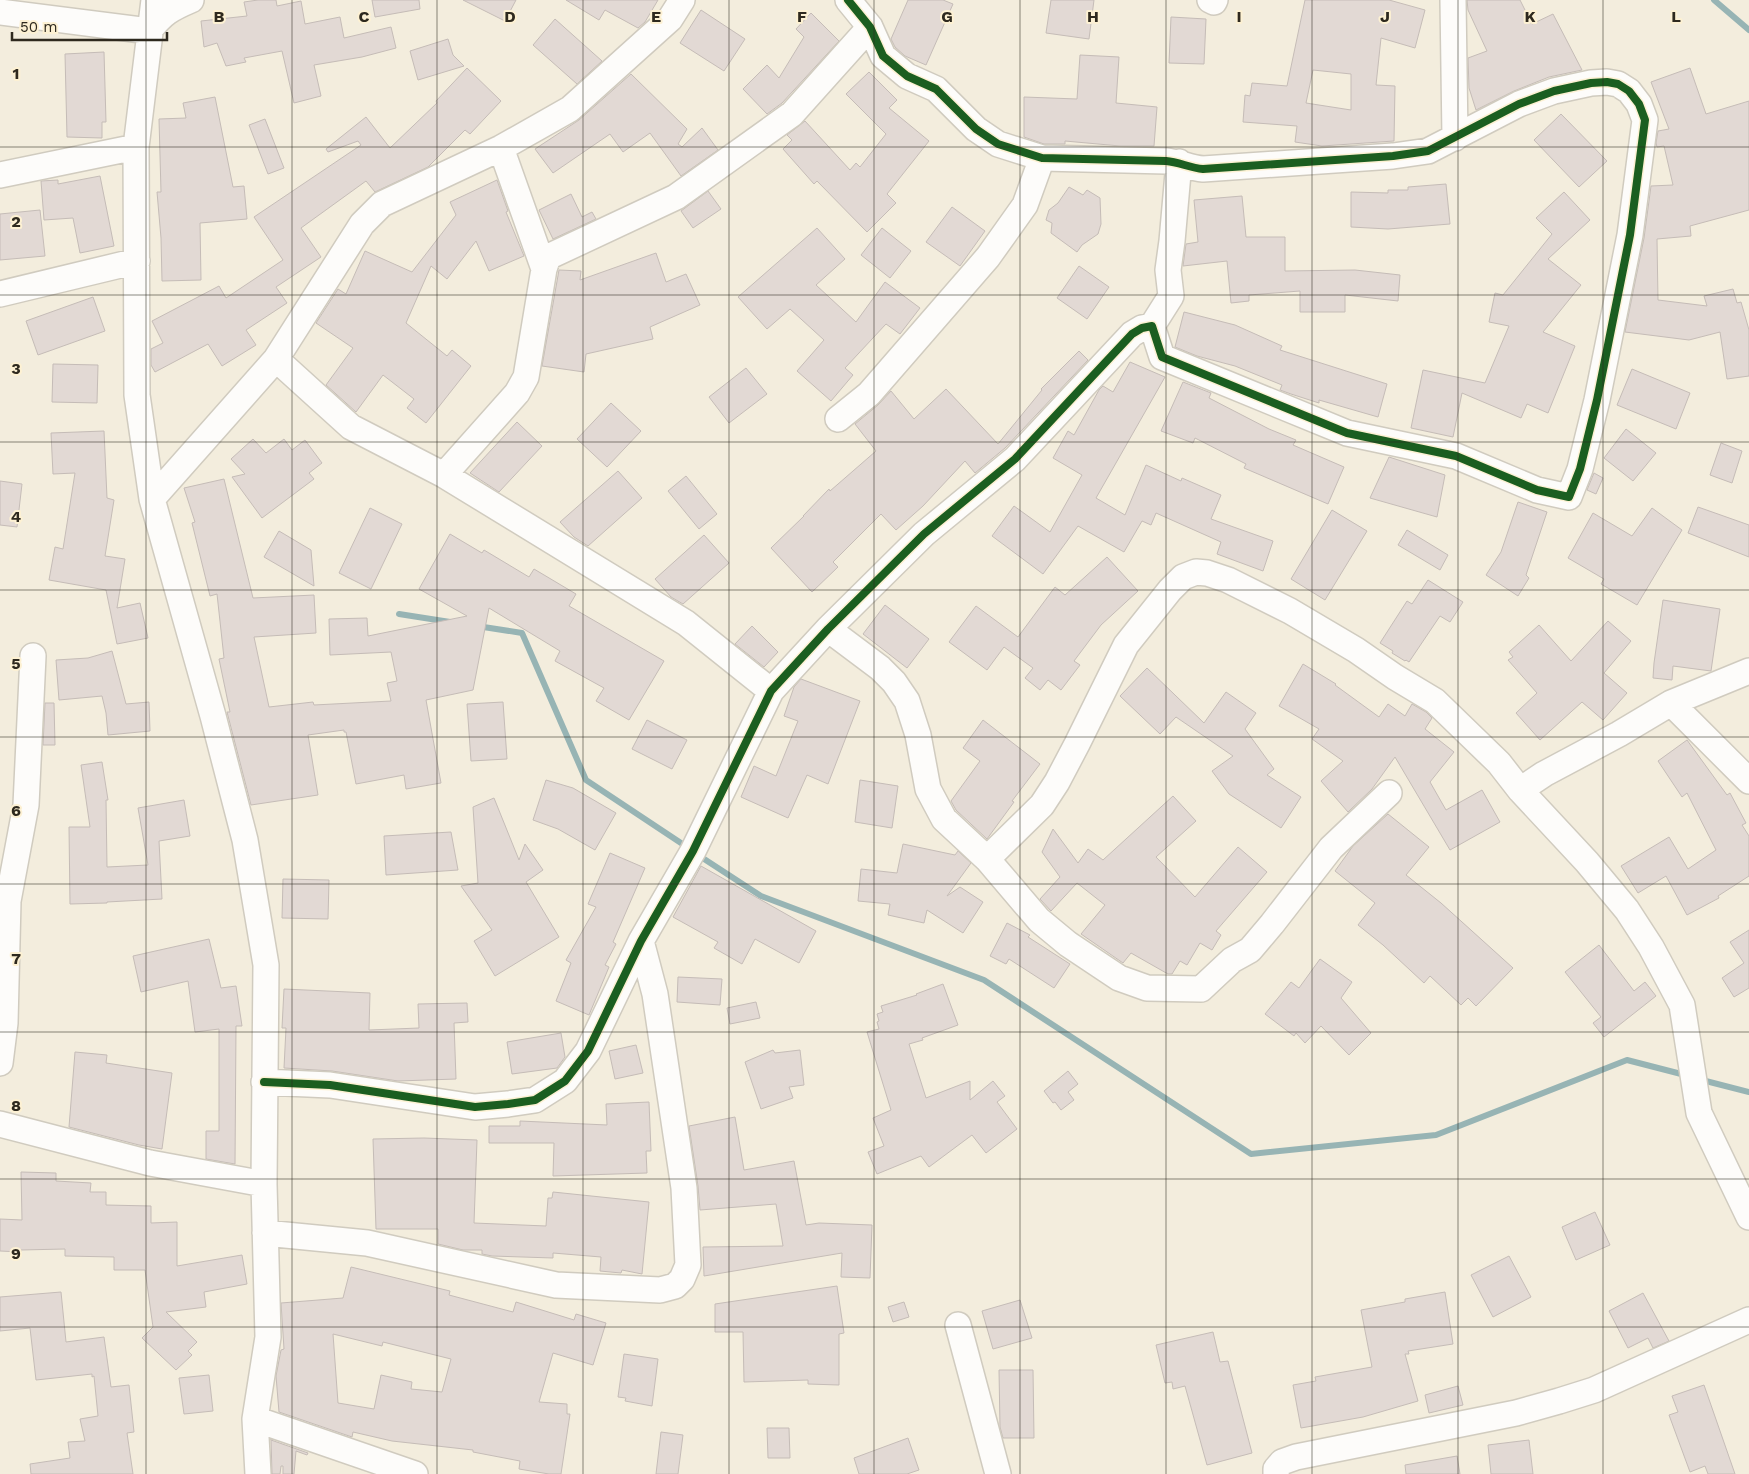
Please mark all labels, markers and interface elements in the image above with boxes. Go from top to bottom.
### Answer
text: B [214,7,225,26]
text: C [359,7,370,26]
text: D [504,7,516,26]
text: E [651,7,661,26]
text: F [797,7,807,26]
text: G [941,7,953,26]
text: H [1087,7,1099,26]
text: I [1236,7,1242,26]
text: J [1380,7,1390,26]
text: K [1524,7,1536,26]
text: L [1671,7,1681,26]
scale bar [12,10,168,42]
text: 50 m [20,18,57,36]
text: 1 [13,64,19,83]
text: 2 [11,212,21,231]
text: 3 [11,359,21,378]
text: 4 [11,507,21,526]
text: 5 [11,654,21,673]
text: 6 [11,801,21,820]
text: 7 [11,949,21,968]
text: 8 [11,1096,21,1115]
text: 9 [11,1244,21,1263]

